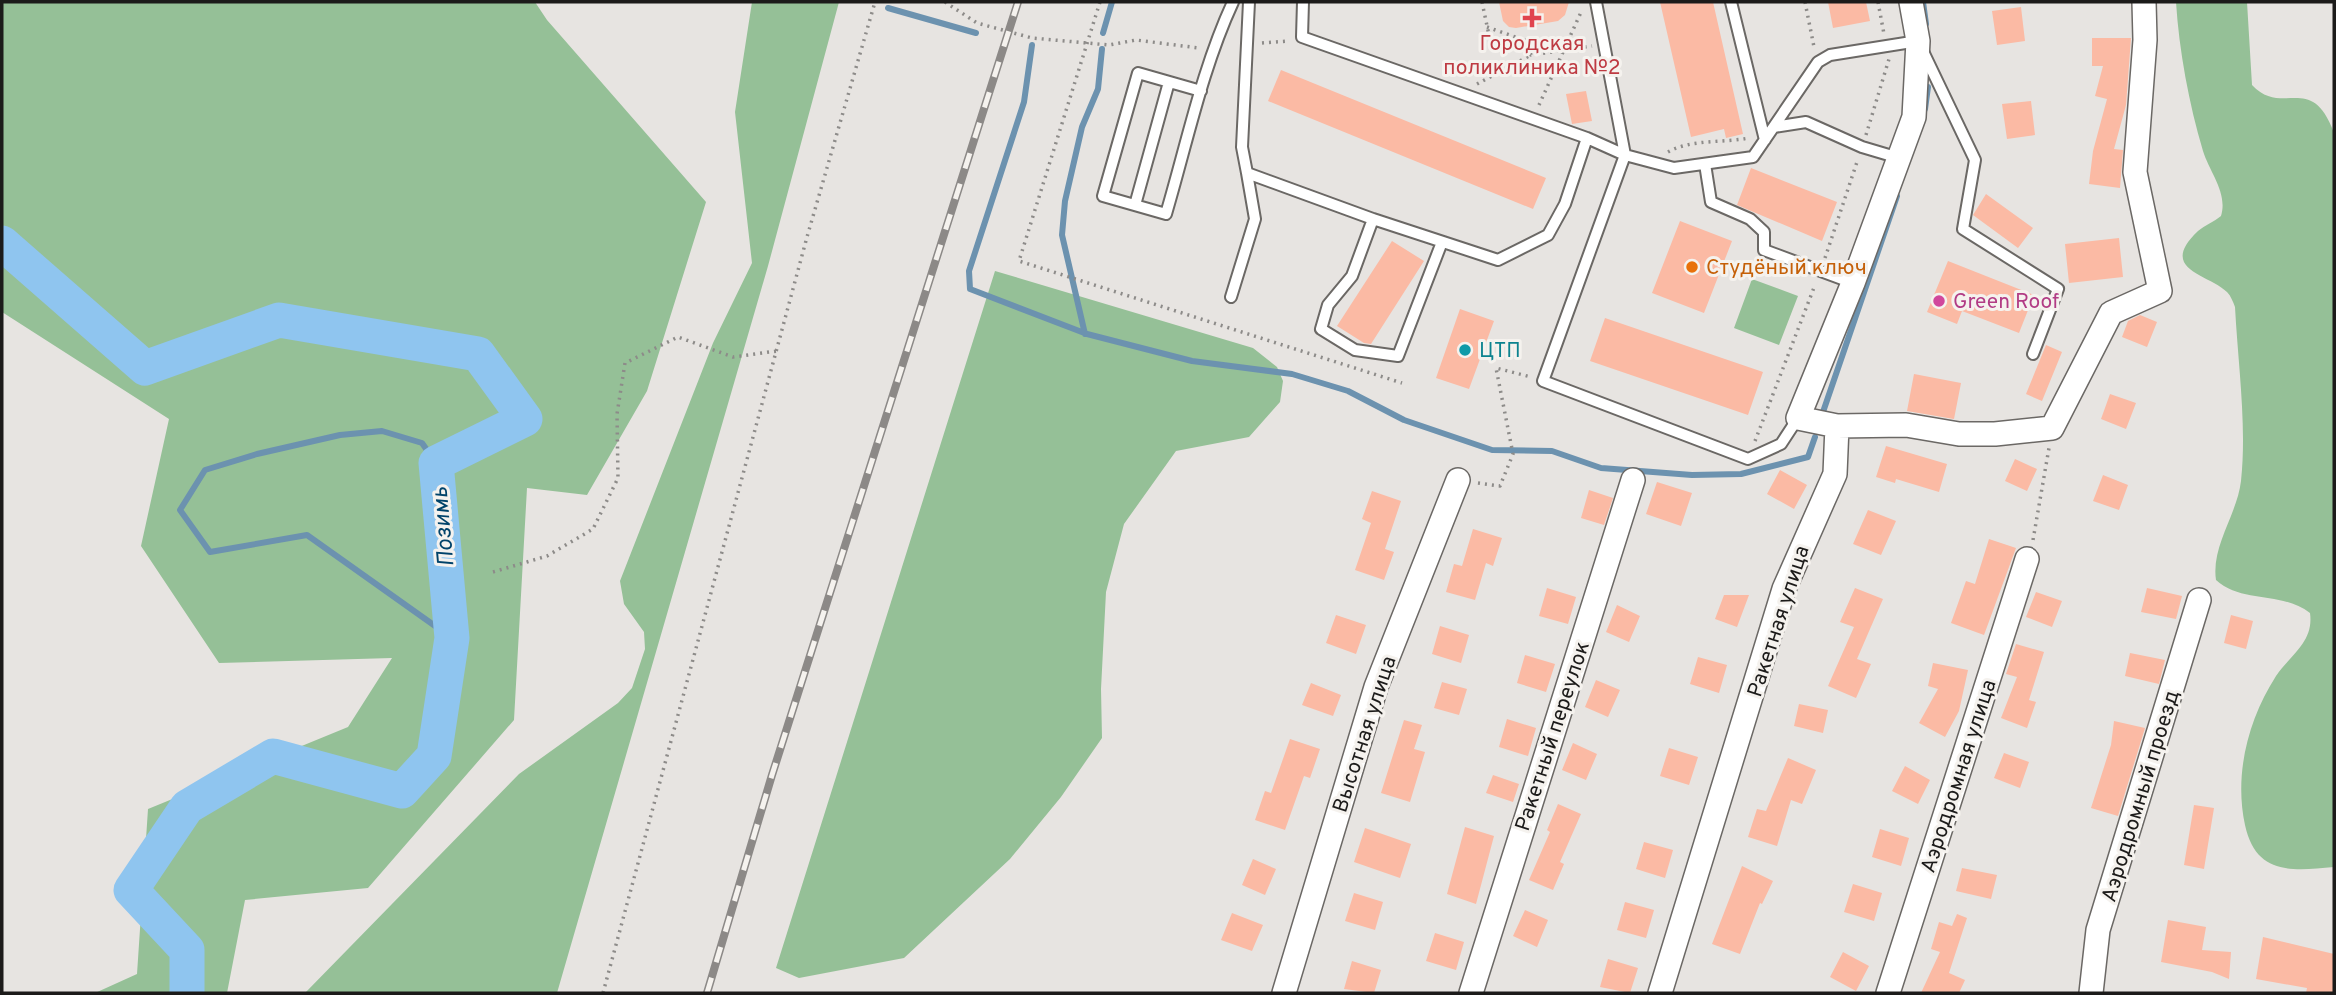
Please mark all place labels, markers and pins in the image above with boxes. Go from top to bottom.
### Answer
marker: Городская поликлиника №2 [1522,8,1542,28]
place label: Городская поликлиника №2 [1443,31,1621,82]
place label: Студёный ключ [1706,255,1867,282]
marker: Студёный ключ [1684,259,1700,275]
place label: Green Roof [1953,289,2059,316]
marker: Green Roof [1931,293,1947,309]
place label: ЦТП [1479,338,1521,365]
marker: ЦТП [1457,342,1473,358]

